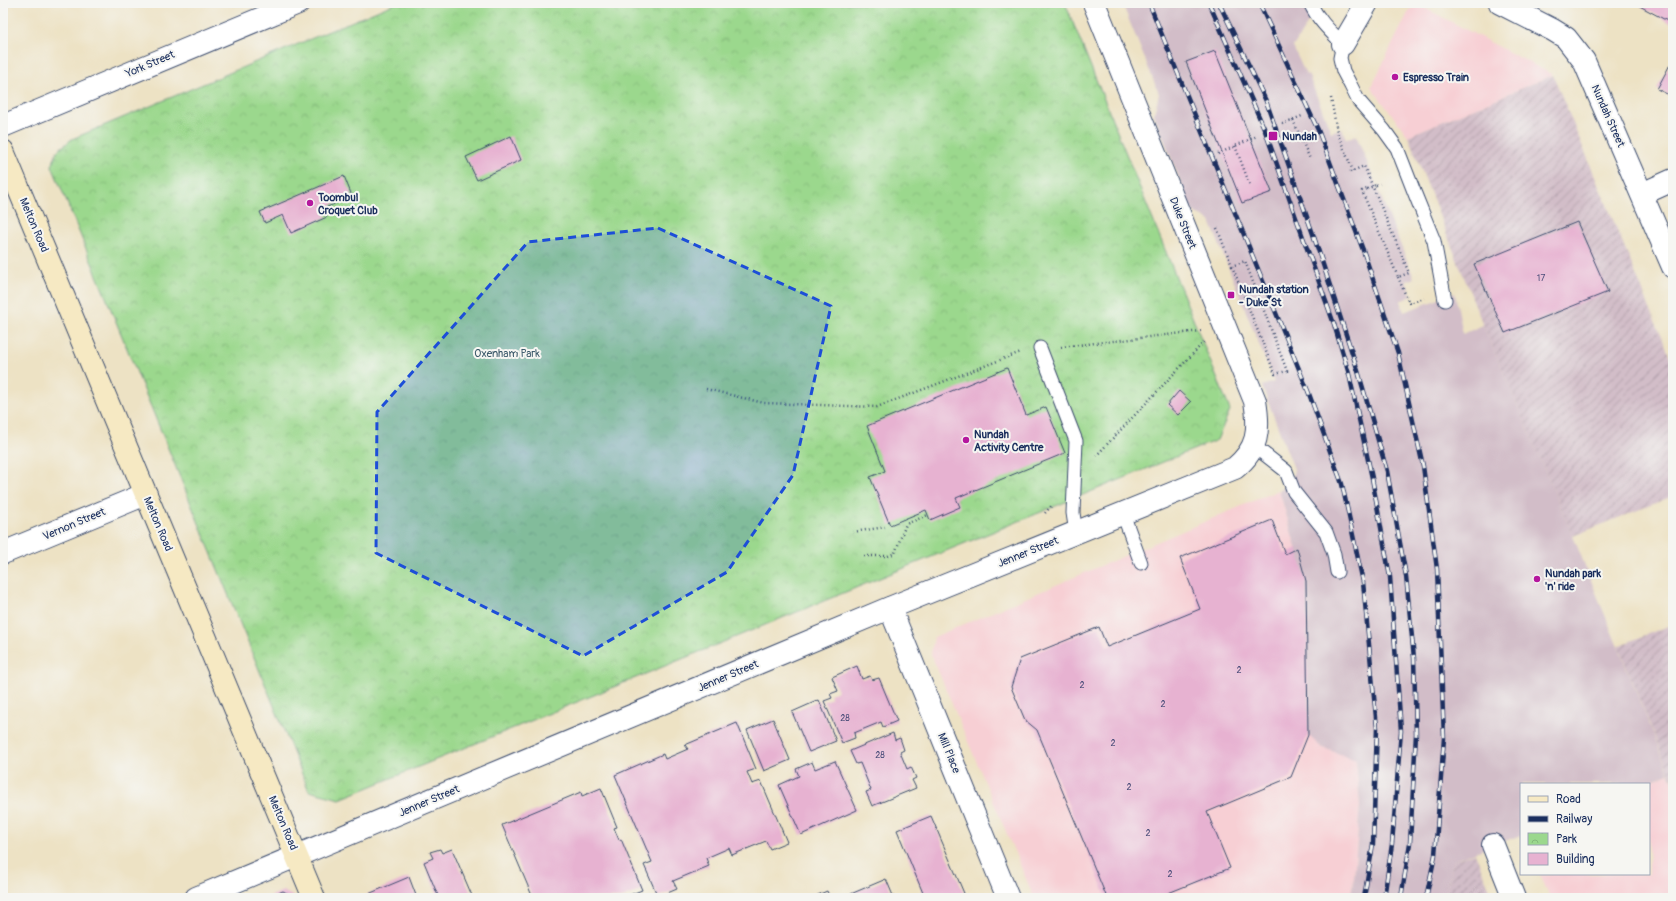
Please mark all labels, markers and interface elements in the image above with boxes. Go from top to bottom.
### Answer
street label: York Street [123,48,177,81]
place label: Espresso Train [1403,71,1469,84]
marker: Espresso Train [1390,72,1400,82]
street label: Nundah Street [1588,83,1628,150]
marker: Nundah [1267,130,1279,142]
place label: Nundah [1282,130,1317,143]
place label: Toombul Croquet Club [317,191,378,217]
street label: Duke Street [1167,195,1199,251]
street label: Melton Road [17,196,51,254]
marker: Toombul Croquet Club [305,198,315,208]
house number: 17 [1537,273,1545,284]
place label: Nundah station - Duke St [1239,283,1309,309]
marker: Nundah station - Duke St [1226,290,1236,300]
park label: Oxenham Park [474,347,540,360]
place label: Nundah Activity Centre [974,428,1044,454]
marker: Nundah Activity Centre [961,435,971,445]
street label: Melton Road [141,495,175,553]
street label: Vernon Street [41,505,108,543]
street label: Jenner Street [996,534,1061,570]
place label: Nundah park 'n' ride [1545,567,1601,593]
marker: Nundah park 'n' ride [1532,574,1542,584]
street label: Jenner Street [696,657,761,695]
house number: 2 [1236,665,1242,676]
house number: 2 [1079,680,1085,691]
house number: 2 [1160,699,1166,710]
house number: 28 [840,713,850,724]
street label: Mill Place [935,731,963,776]
house number: 2 [1110,738,1116,749]
house number: 28 [875,750,885,761]
street label: Jenner Street [397,782,462,820]
house number: 2 [1126,782,1132,793]
legend [1520,783,1650,875]
text: Road [1556,792,1581,807]
street label: Melton Road [266,794,300,852]
text: Railway [1556,812,1592,827]
house number: 2 [1145,828,1151,839]
text: Park [1556,832,1577,847]
text: Building [1556,852,1595,867]
house number: 2 [1167,869,1173,880]

